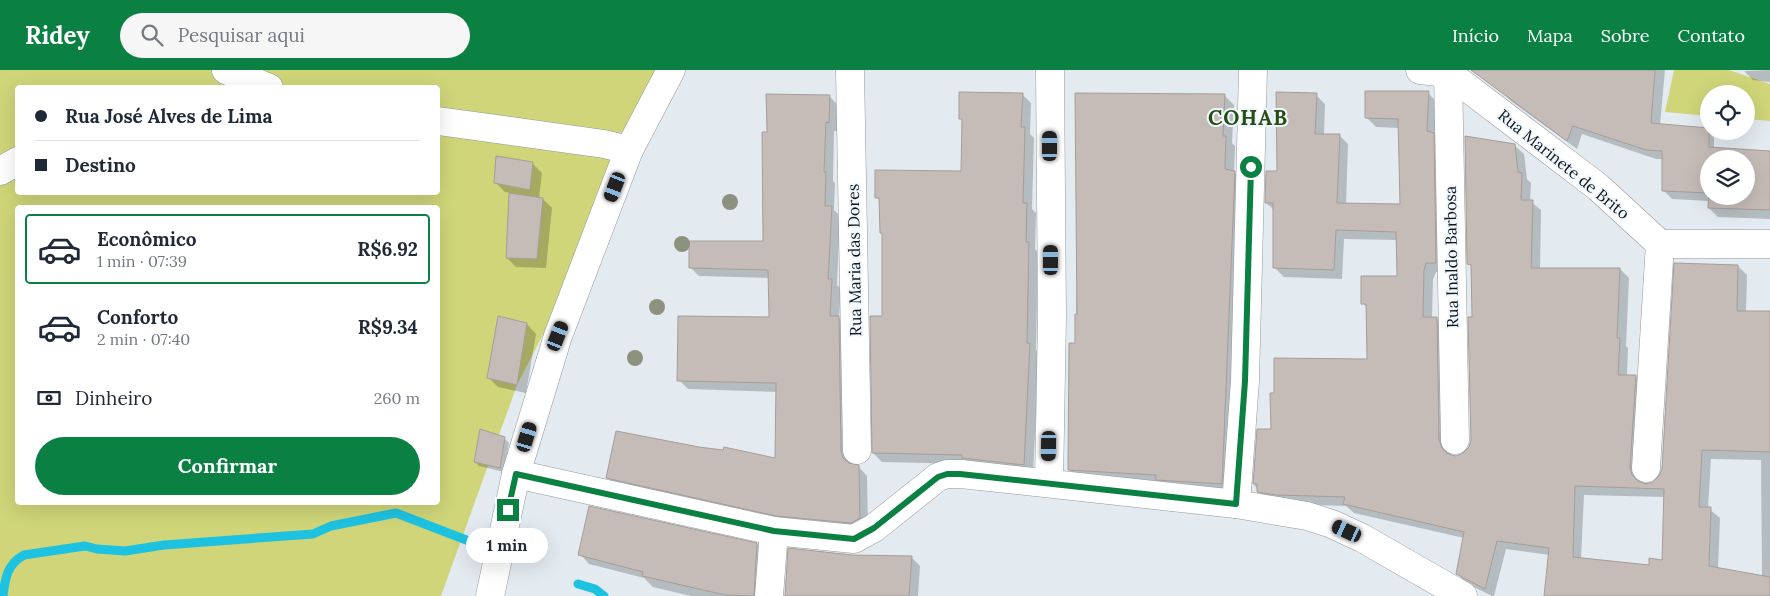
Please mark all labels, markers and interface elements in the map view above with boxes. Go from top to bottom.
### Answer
search box [120,13,470,58]
text: Ridey [25,20,90,51]
icon: search [138,21,166,49]
text: Pesquisar aqui [178,23,305,47]
text: Início [1452,24,1499,47]
text: Mapa [1527,24,1573,47]
text: Sobre [1601,24,1650,47]
text: Contato [1678,24,1745,47]
map controls [1700,85,1755,205]
button: locate [1700,85,1755,140]
text: Rua José Alves de Lima [65,104,272,128]
district label: COHAB [1208,104,1288,131]
street label: Rua Marinete de Brito [1494,105,1634,223]
car [1042,131,1057,161]
button: layers [1700,150,1755,205]
text: Destino [65,153,136,177]
route start [1240,156,1262,178]
car [602,170,627,204]
street label: Rua Maria das Dores [843,184,865,336]
street label: Rua Inaldo Barbosa [1440,186,1462,328]
icon: car [37,227,82,272]
text: Econômico [97,227,197,251]
text: R$6.92 [357,237,418,261]
car [1043,245,1058,275]
text: 1 min · 07:39 [97,251,187,271]
icon: car [37,305,82,350]
text: Conforto [97,305,178,329]
text: R$9.34 [358,315,418,339]
car [545,319,570,353]
text: 2 min · 07:40 [97,329,190,349]
icon: cash [35,384,63,412]
text: Dinheiro [75,386,152,410]
text: 260 m [374,388,420,408]
car [515,420,538,454]
car [1041,431,1056,461]
button: Confirmar [35,437,420,495]
route end [497,499,519,521]
car [1330,518,1363,544]
callout: 1 min [467,528,549,562]
text: 1 min [487,535,527,555]

